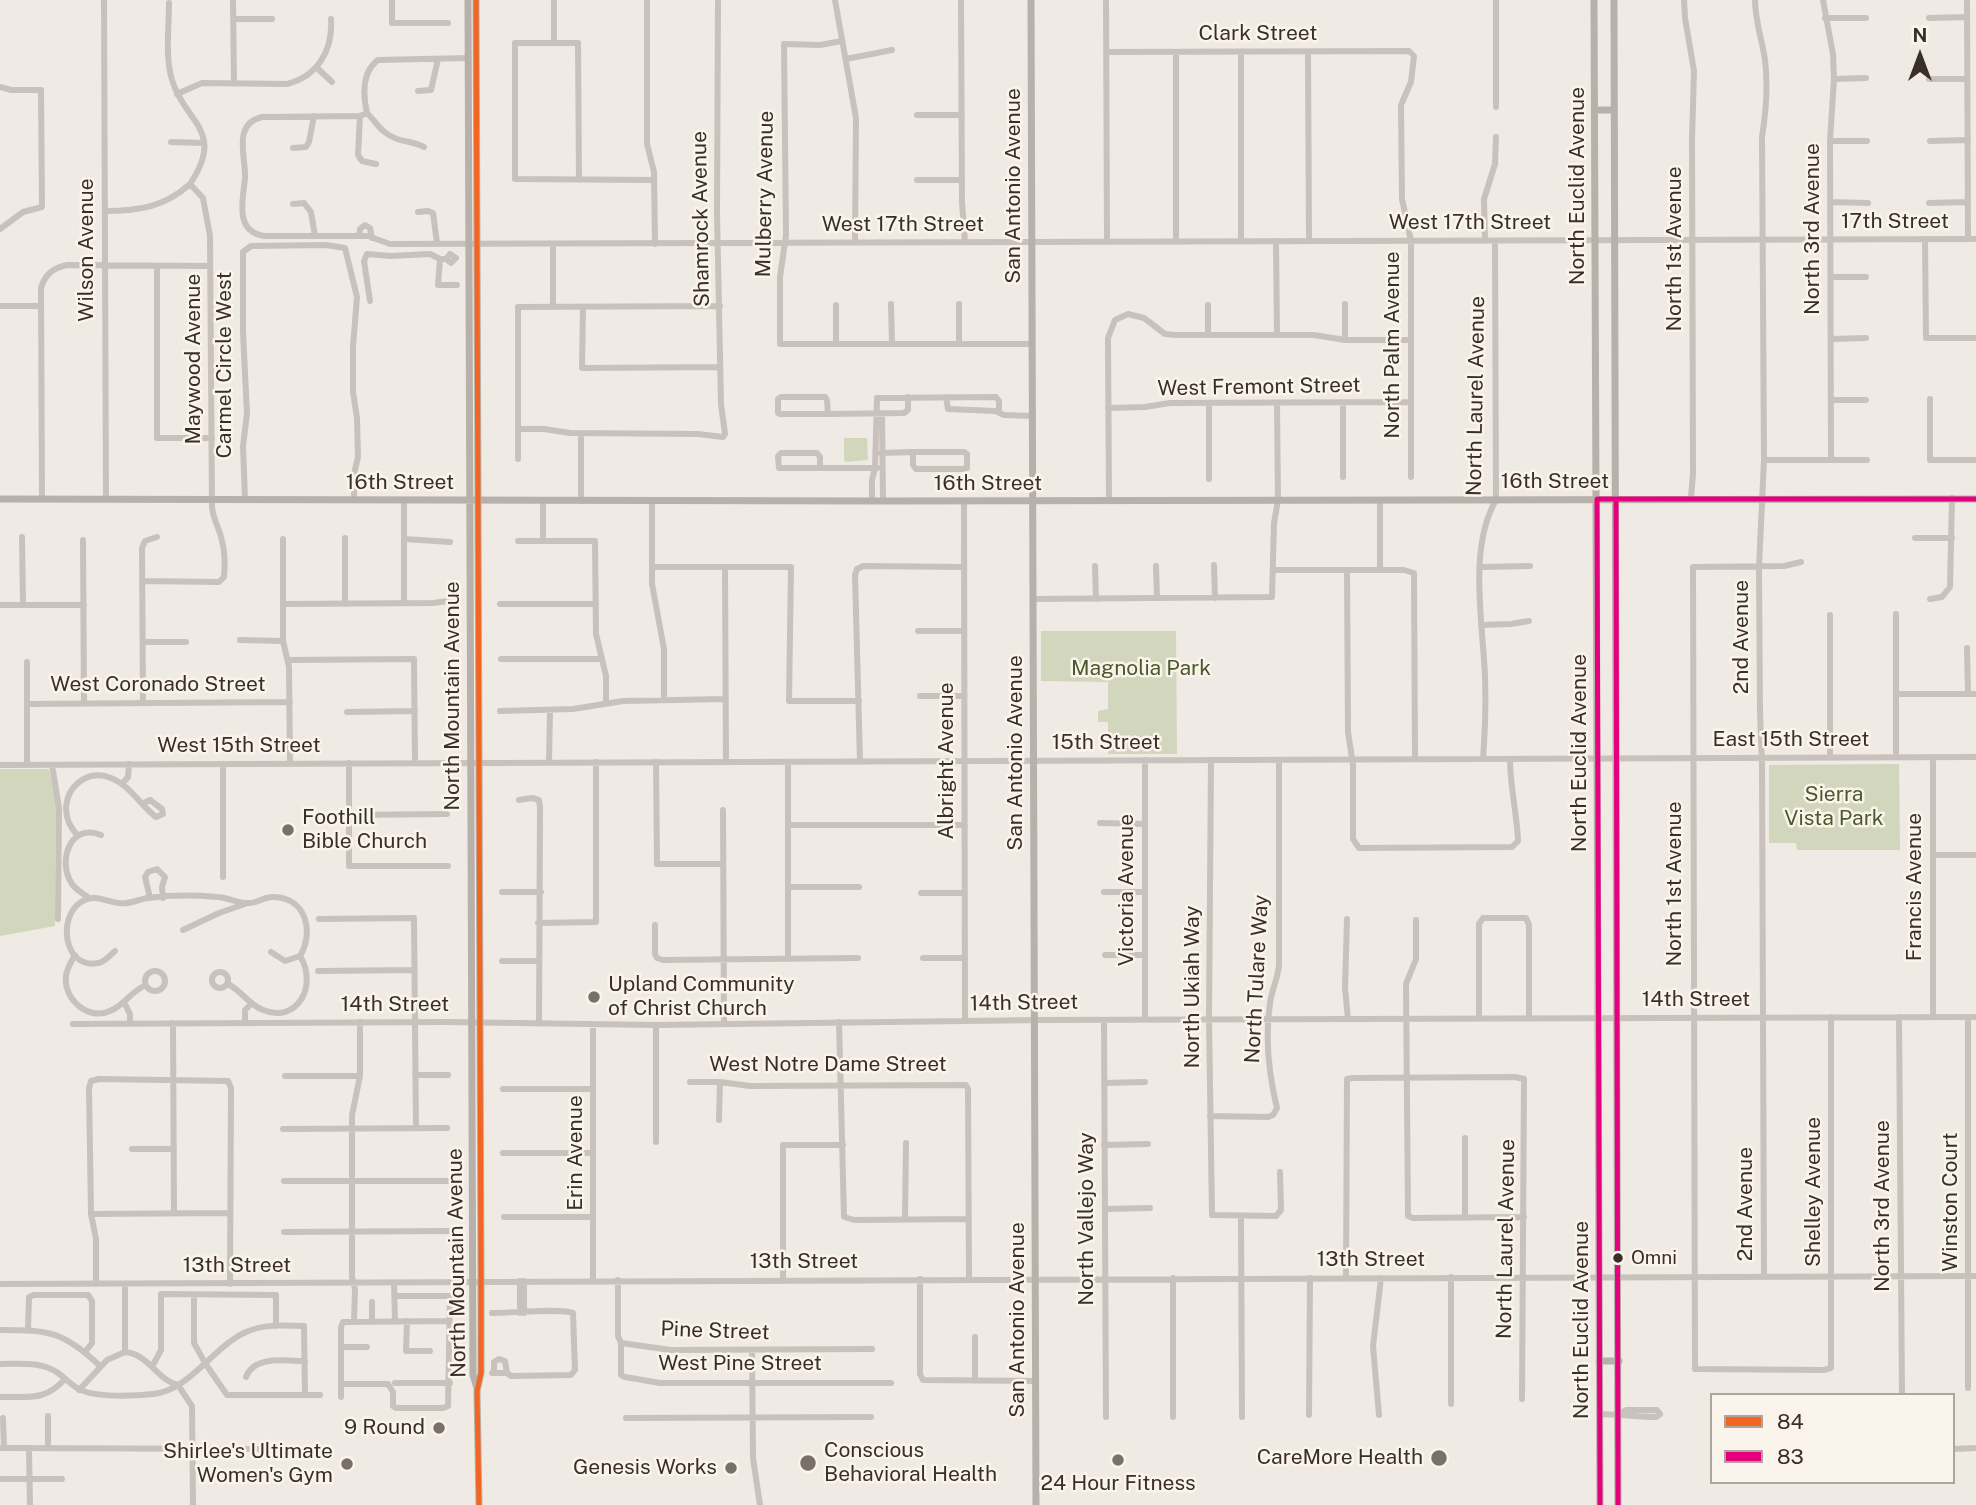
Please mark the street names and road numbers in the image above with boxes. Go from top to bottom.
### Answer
street label: Clark Street [1199,21,1317,47]
street label: North Euclid Avenue [1565,87,1591,285]
street label: San Antonio Avenue [1001,88,1027,284]
street label: Mulberry Avenue [751,110,779,278]
street label: Shamrock Avenue [687,131,715,307]
street label: North 3rd Avenue [1800,143,1826,315]
street label: North 1st Avenue [1662,166,1688,332]
street label: Wilson Avenue [74,178,100,322]
street label: 17th Street [1841,209,1949,235]
street label: West 17th Street [1389,210,1551,236]
street label: West 17th Street [822,212,984,238]
street label: North Palm Avenue [1380,251,1406,439]
street label: Carmel Circle West [212,271,238,459]
street label: Maywood Avenue [181,274,207,444]
street label: North Laurel Avenue [1462,296,1490,496]
street label: West Fremont Street [1157,373,1361,401]
street label: 16th Street [1501,469,1609,495]
street label: 16th Street [346,470,454,496]
street label: 16th Street [934,471,1042,497]
street label: 2nd Avenue [1729,580,1755,694]
street label: North Mountain Avenue [440,581,466,811]
street label: North Euclid Avenue [1567,654,1593,852]
street label: San Antonio Avenue [1003,655,1029,851]
street label: West Coronado Street [50,672,266,698]
street label: Albright Avenue [934,682,960,840]
street label: East 15th Street [1713,727,1869,753]
street label: 15th Street [1052,730,1160,756]
street label: West 15th Street [157,733,321,759]
street label: North 1st Avenue [1662,801,1688,967]
street label: Francis Avenue [1902,813,1928,961]
street label: Victoria Avenue [1114,814,1140,966]
street label: North Tulare Way [1240,894,1274,1064]
street label: North Ukiah Way [1180,906,1206,1068]
street label: 14th Street [1642,987,1750,1013]
street label: 14th Street [970,989,1078,1017]
street label: 14th Street [341,992,449,1018]
street label: West Notre Dame Street [709,1052,947,1078]
street label: Erin Avenue [563,1095,589,1211]
street label: Shelley Avenue [1801,1117,1827,1267]
street label: North 3rd Avenue [1870,1120,1896,1292]
street label: North Vallejo Way [1074,1132,1100,1306]
street label: Winston Court [1938,1132,1964,1272]
street label: North Laurel Avenue [1492,1139,1520,1339]
street label: 2nd Avenue [1733,1147,1759,1261]
street label: North Mountain Avenue [442,1148,472,1378]
street label: North Euclid Avenue [1569,1221,1595,1419]
street label: San Antonio Avenue [1005,1222,1031,1418]
street label: 13th Street [1317,1247,1425,1273]
street label: 13th Street [750,1249,858,1275]
street label: 13th Street [183,1253,291,1279]
street label: Pine Street [660,1317,770,1345]
street label: West Pine Street [658,1351,822,1377]

